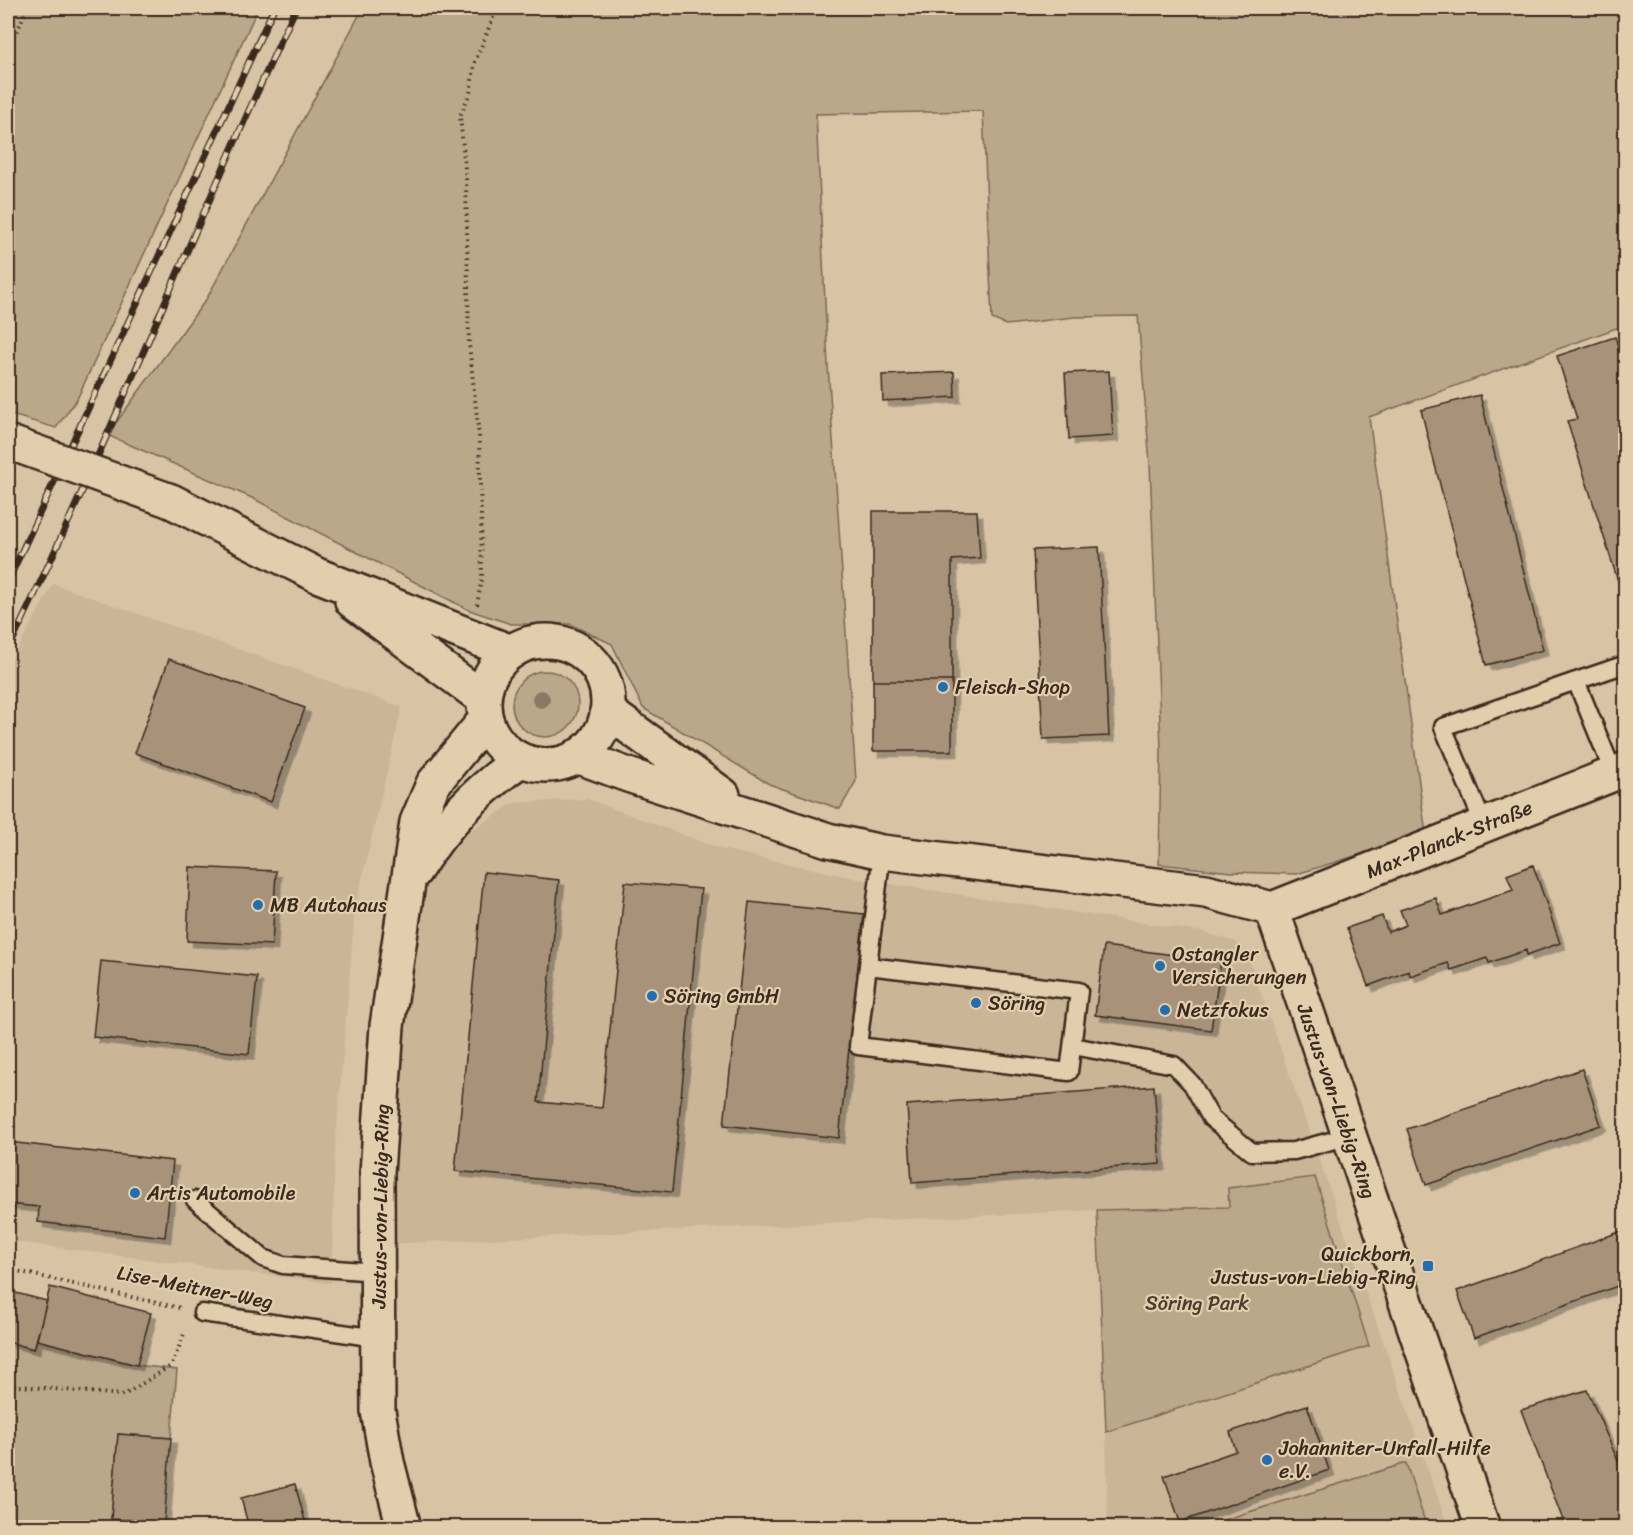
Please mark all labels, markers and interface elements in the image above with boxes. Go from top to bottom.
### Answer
place label: Fleisch-Shop [955,670,1071,705]
marker: Fleisch-Shop [936,680,950,694]
street label: Max-Planck-Straße [1361,790,1538,889]
place label: MB Autohaus [270,888,387,923]
marker: MB Autohaus [251,898,265,912]
place label: Ostangler Versicherungen [1172,937,1307,995]
marker: Ostangler Versicherungen [1153,959,1167,973]
place label: Söring GmbH [664,979,779,1014]
place label: Söring [988,986,1045,1021]
marker: Söring GmbH [645,989,659,1003]
place label: Netzfokus [1177,993,1270,1028]
marker: Söring [969,996,983,1010]
street label: Justus-von-Liebig-Ring [1286,998,1386,1204]
marker: Netzfokus [1158,1003,1172,1017]
street label: Justus-von-Liebig-Ring [361,1103,400,1310]
place label: Artis Automobile [146,1176,296,1211]
marker: Artis Automobile [128,1186,142,1200]
place label: Quickborn, Justus-von-Liebig-Ring [1210,1237,1416,1295]
street label: Lise-Meitner-Weg [114,1255,276,1320]
marker: Quickborn, Justus-von-Liebig-Ring [1421,1259,1435,1273]
park label: Söring Park [1145,1286,1249,1321]
place label: Johanniter-Unfall-Hilfe e.V. [1278,1431,1491,1489]
marker: Johanniter-Unfall-Hilfe e.V. [1260,1453,1274,1467]

